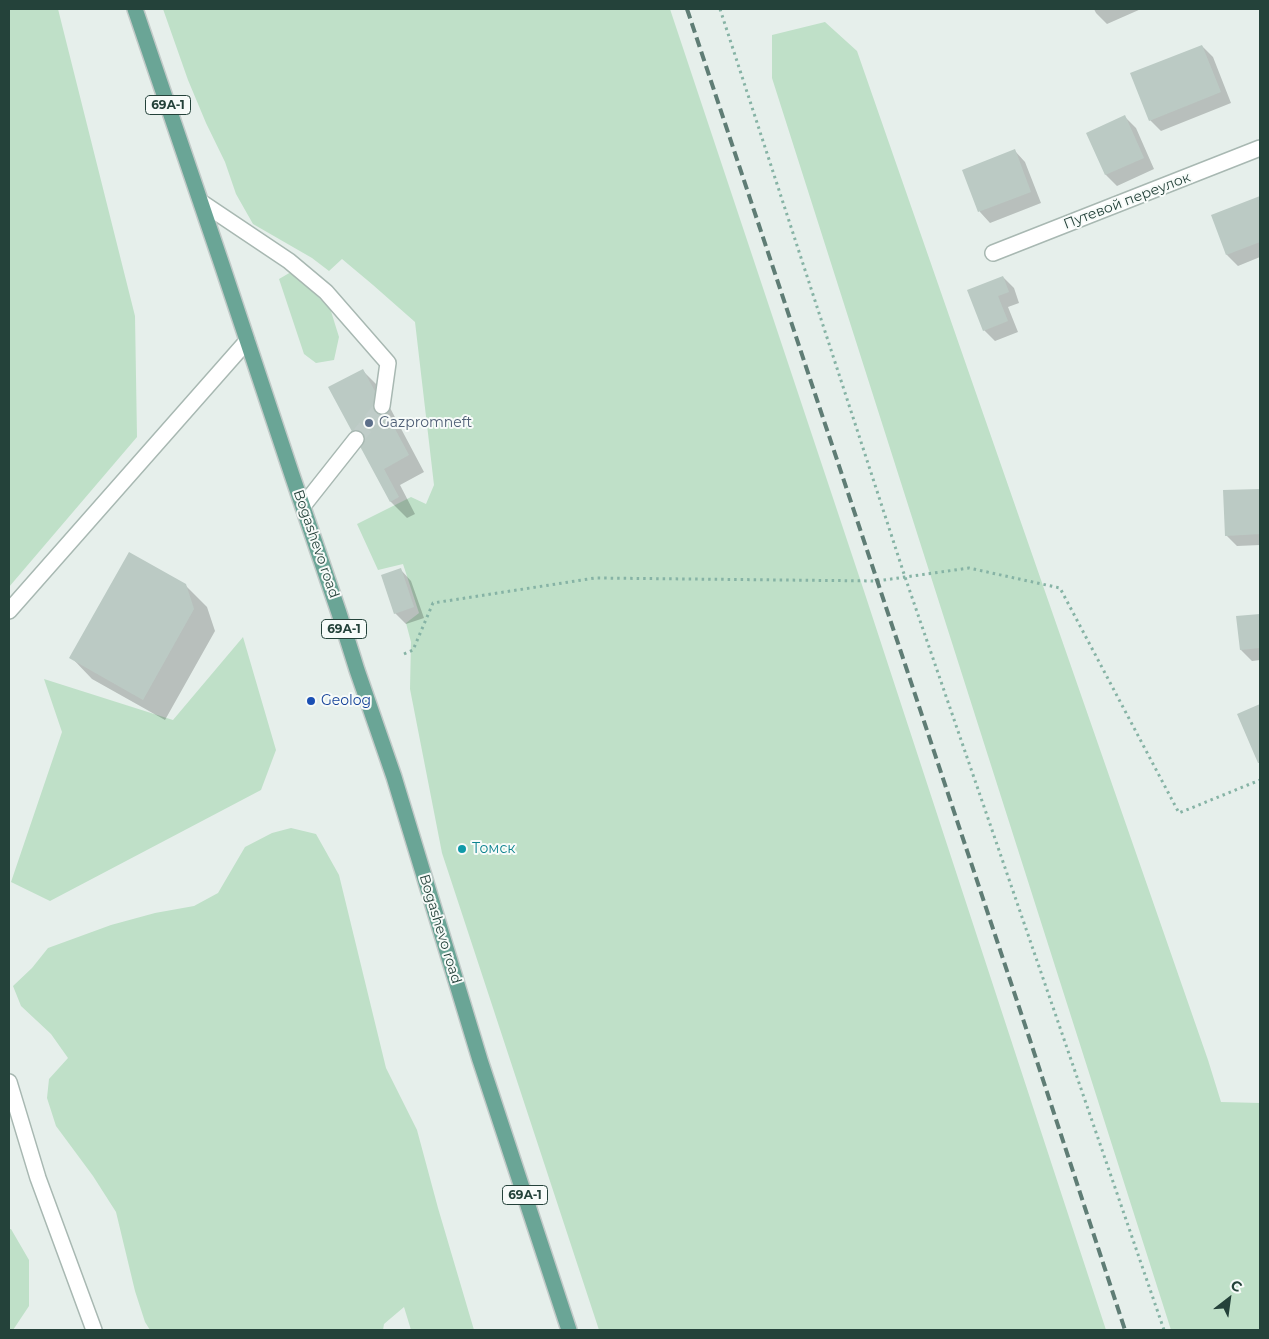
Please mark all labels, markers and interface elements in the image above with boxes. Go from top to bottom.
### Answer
road number: 69А-1 [146,96,190,114]
street label: Путевой переулок [1061,169,1193,233]
place label: Gazpromneft [379,415,472,431]
marker: Gazpromneft [363,417,375,429]
street label: Bogashevo road [290,488,342,600]
road number: 69А-1 [322,620,366,638]
place label: Geolog [321,693,371,709]
marker: Geolog [305,695,317,707]
place label: Томск [472,841,515,857]
marker: Томск [456,843,468,855]
street label: Bogashevo road [415,872,465,986]
road number: 69А-1 [502,1186,548,1204]
north arrow [1204,1274,1254,1324]
text: С [1228,1276,1245,1296]

